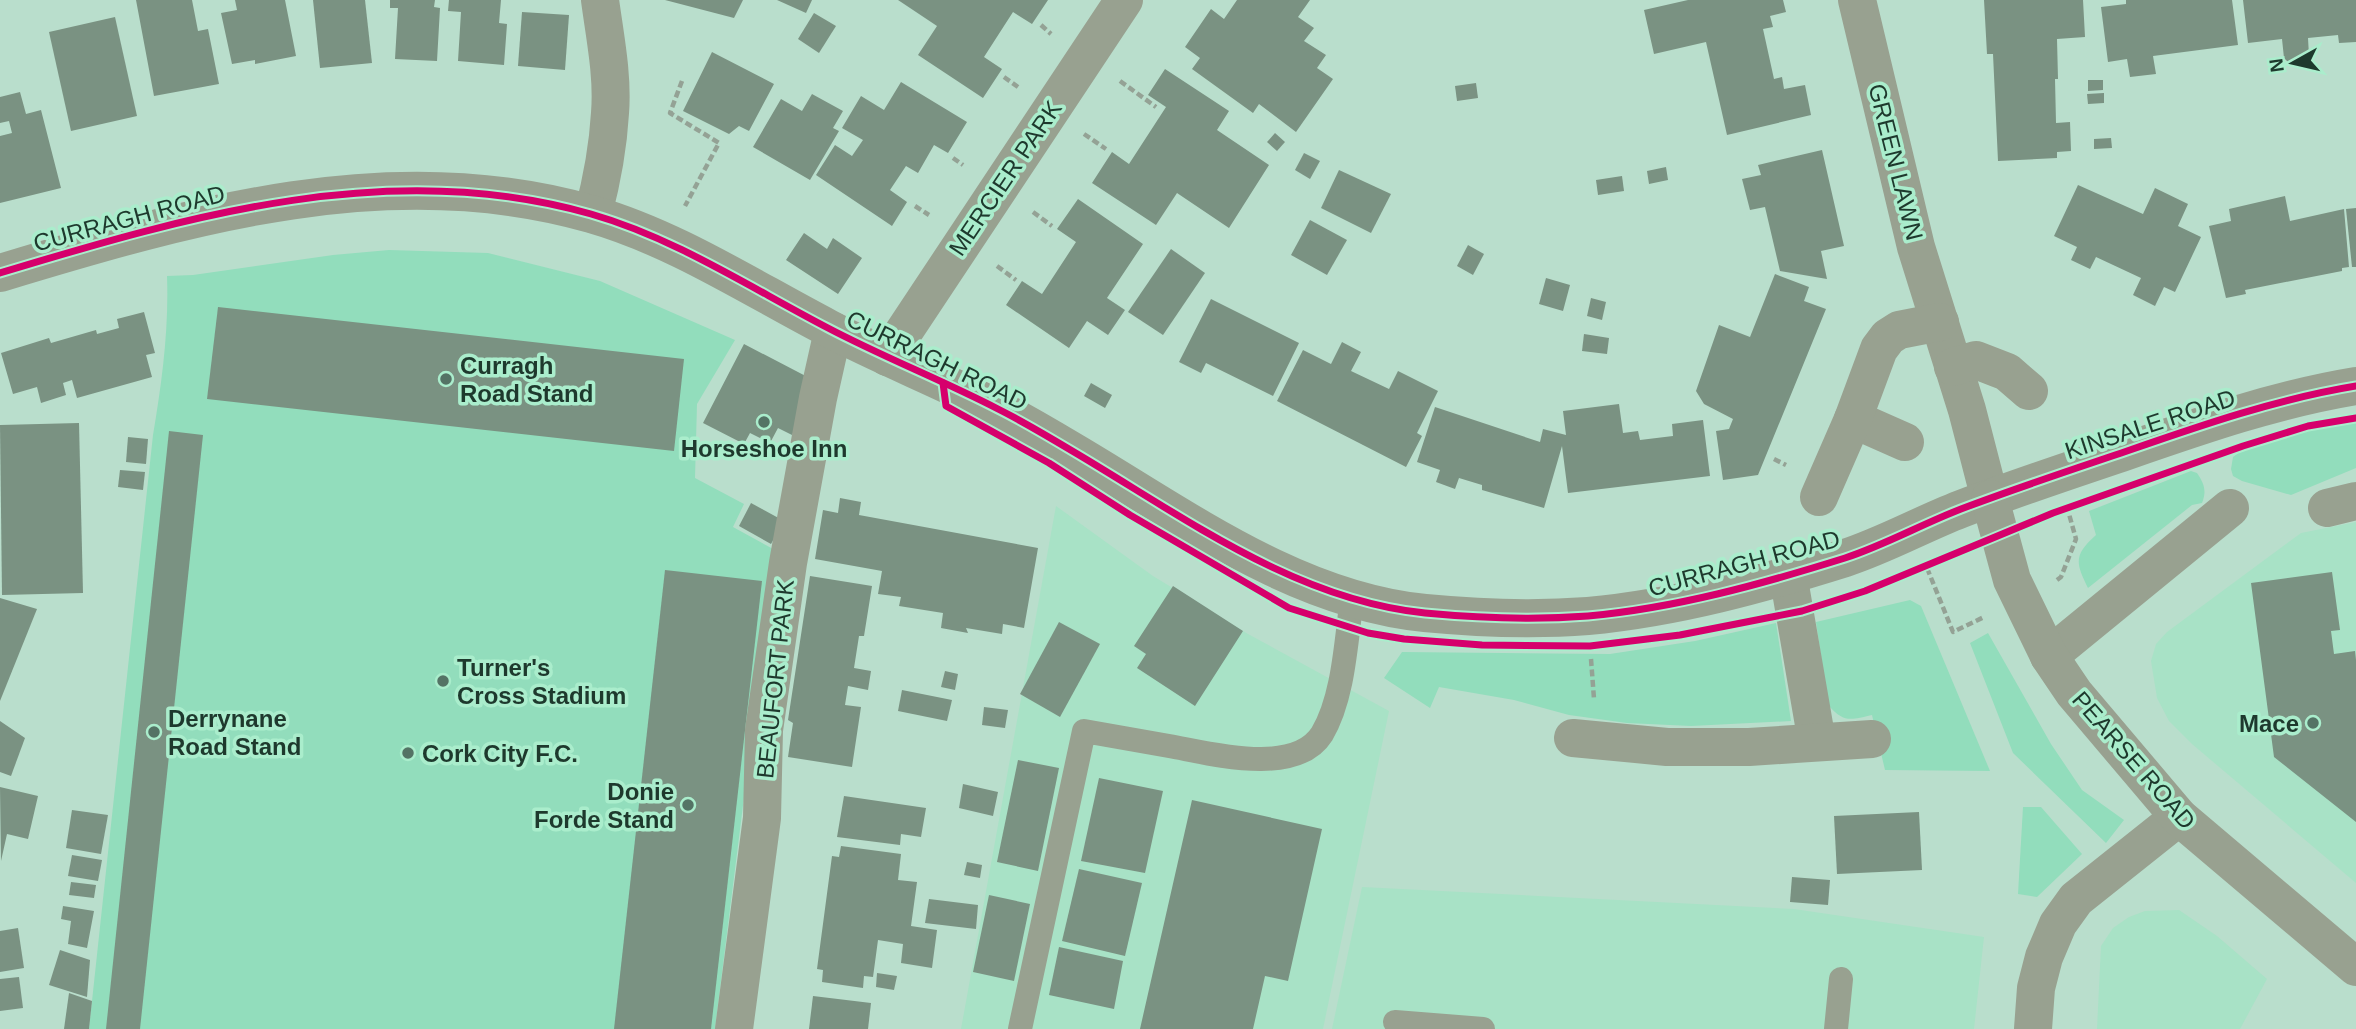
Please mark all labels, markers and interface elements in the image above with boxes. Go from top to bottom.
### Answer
north arrow [2258,28,2328,98]
text: N [2265,57,2288,74]
street label: GREEN LAWN [1863,81,1929,243]
street label: MERCIER PARK [943,95,1067,261]
street label: CURRAGH ROAD [30,179,228,257]
street label: CURRAGH ROAD [842,305,1032,415]
place label: Curragh Road Stand [460,352,593,407]
marker: Curragh Road Stand [438,371,454,387]
street label: KINSALE ROAD [2061,384,2239,464]
marker: Horseshoe Inn [756,414,772,430]
place label: Horseshoe Inn [681,435,847,462]
street label: CURRAGH ROAD [1645,524,1843,602]
street label: BEAUFORT PARK [751,578,799,780]
place label: Turner's Cross Stadium [457,654,626,709]
marker: Turner's Cross Stadium [435,673,451,689]
street label: PEARSE ROAD [2067,686,2201,834]
place label: Derrynane Road Stand [168,705,301,760]
place label: Mace [2239,710,2299,737]
marker: Mace [2305,715,2321,731]
marker: Derrynane Road Stand [146,724,162,740]
place label: Cork City F.C. [422,740,578,767]
marker: Cork City F.C. [400,745,416,761]
place label: Donie Forde Stand [534,778,674,833]
marker: Donie Forde Stand [680,797,696,813]

